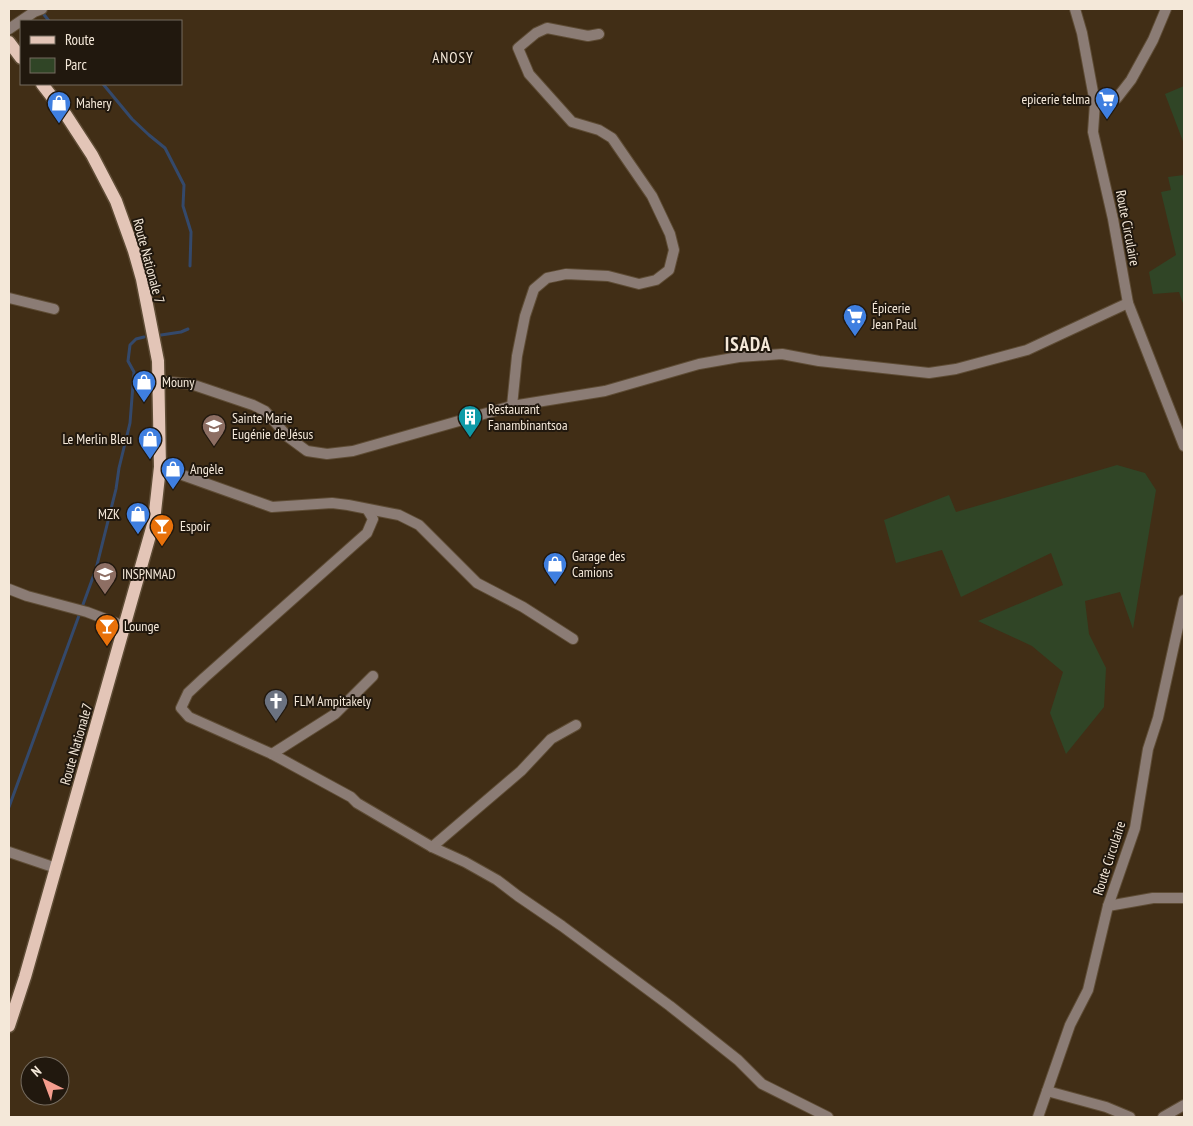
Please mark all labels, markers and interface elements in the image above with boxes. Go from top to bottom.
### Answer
legend [20,20,182,85]
text: Route [65,30,95,49]
district label: ANOSY [432,48,474,67]
text: Parc [65,55,87,74]
supermarket icon: epicerie telma [1094,86,1120,120]
shop icon: Mahery [46,90,72,124]
place label: epicerie telma [1021,90,1090,108]
place label: Mahery [76,94,112,112]
street label: Route Circulaire [1112,189,1144,268]
street label: Route Nationale 7 [129,217,169,305]
place label: Épicerie Jean Paul [871,299,917,333]
supermarket icon: Épicerie Jean Paul [842,303,868,337]
district label: ISADA [725,332,771,356]
shop icon: Mouny [131,369,157,403]
place label: Mouny [162,373,195,391]
place label: Restaurant Fanambinantsoa [488,400,567,434]
building icon: Restaurant Fanambinantsoa [457,404,483,438]
place label: Sainte Marie Eugénie de Jésus [232,409,314,443]
school or university icon: Sainte Marie Eugénie de Jésus [201,413,227,447]
shop icon: Le Merlin Bleu [137,426,163,460]
place label: Le Merlin Bleu [62,430,132,448]
shop icon: Angèle [160,456,186,490]
place label: Angèle [190,460,224,478]
shop icon: MZK [125,501,151,535]
place label: MZK [98,505,120,523]
bar icon: Espoir [149,513,175,547]
place label: Espoir [180,517,210,535]
place label: Garage des Camions [572,547,626,581]
shop icon: Garage des Camions [542,551,568,585]
school or university icon: INSPNMAD [92,561,118,595]
place label: INSPNMAD [122,565,176,583]
bar icon: Lounge [94,613,120,647]
place label: Lounge [124,617,160,635]
church icon: FLM Ampitakely [263,688,289,722]
place label: FLM Ampitakely [294,692,372,710]
street label: Route Nationale7 [56,701,96,787]
street label: Route Circulaire [1089,819,1129,897]
north arrow [20,1056,70,1106]
text: N [27,1062,45,1081]

